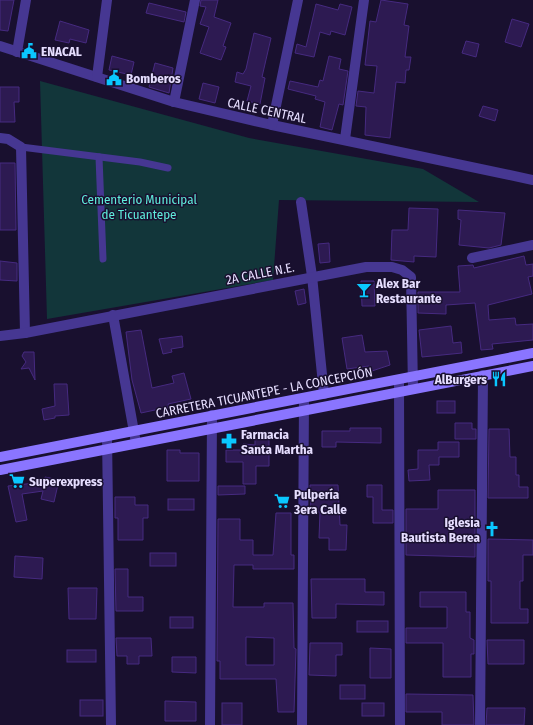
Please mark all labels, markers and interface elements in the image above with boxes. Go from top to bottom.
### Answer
public building icon: ENACAL [20,42,38,60]
place label: ENACAL [41,44,82,59]
public building icon: Bomberos [105,69,123,87]
place label: Bomberos [126,71,181,86]
street label: CALLE CENTRAL [226,95,308,126]
park label: Cementerio Municipal de Ticuantepe [81,192,197,222]
street label: 2A CALLE N.E. [225,259,296,287]
place label: Alex Bar Restaurante [375,276,442,306]
bar icon: Alex Bar Restaurante [355,281,373,299]
street label: CARRETERA TICUANTEPE - LA CONCEPCIÓN [154,364,374,421]
restaurant icon: AlBurgers [490,370,508,388]
place label: AlBurgers [434,372,487,387]
place label: Farmacia Santa Martha [241,427,314,457]
pharmacy icon: Farmacia Santa Martha [220,432,238,450]
supermarket icon: Superexpress [8,472,26,490]
place label: Superexpress [29,474,103,489]
place label: Pulpería 3era Calle [293,487,347,517]
supermarket icon: Pulpería 3era Calle [273,492,291,510]
place label: Iglesia Bautista Berea [401,515,481,545]
church icon: Iglesia Bautista Berea [483,520,501,538]

